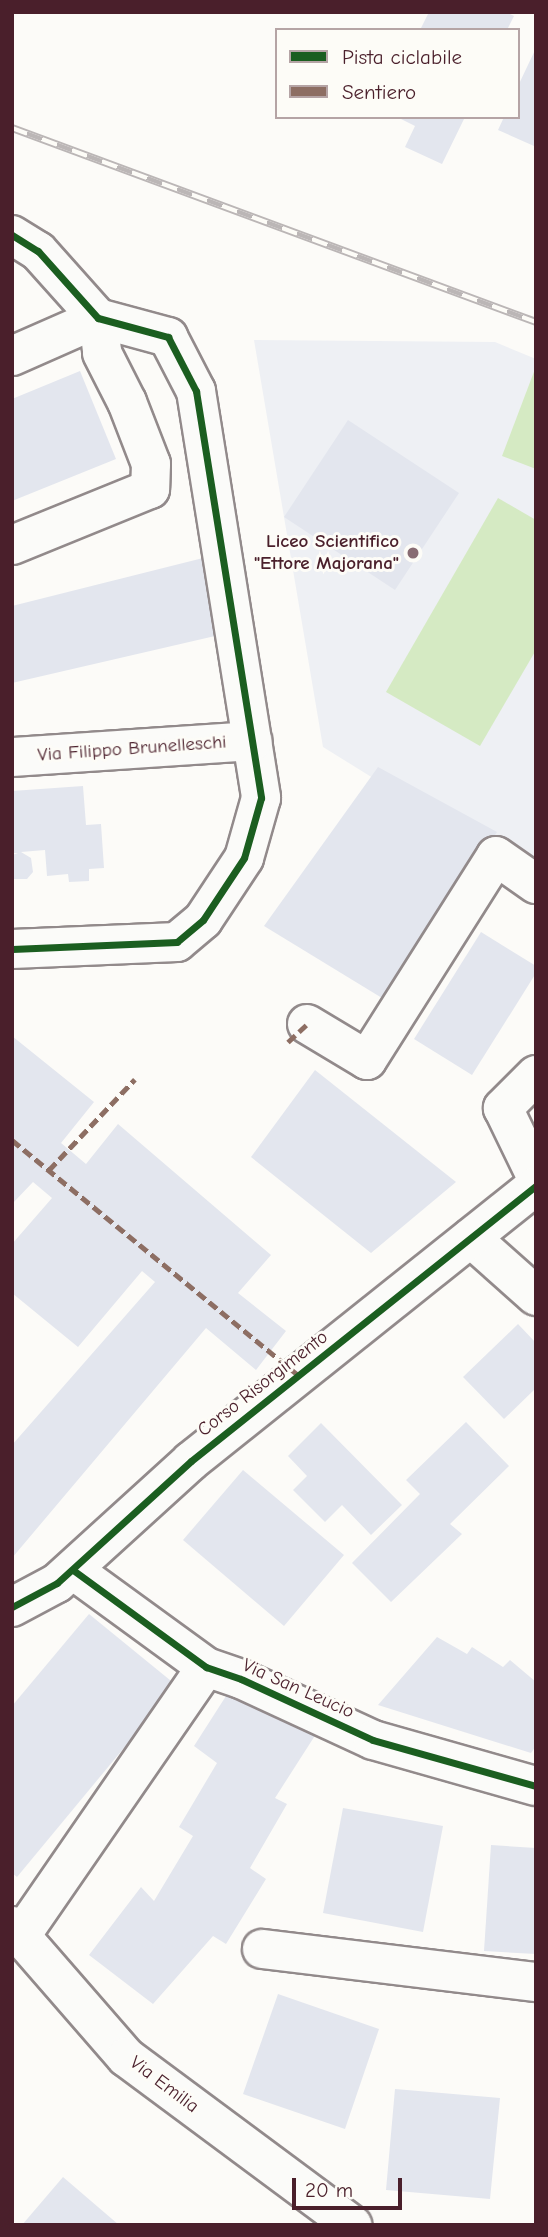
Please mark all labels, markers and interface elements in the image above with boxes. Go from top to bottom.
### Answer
legend [275,28,520,119]
text: Pista ciclabile [342,45,462,69]
text: Sentiero [342,80,416,104]
place label: Liceo Scientifico "Ettore Majorana" [254,531,399,575]
marker: Liceo Scientifico "Ettore Majorana" [405,545,421,561]
street label: Via Filippo Brunelleschi [37,731,227,767]
street label: Corso Risorgimento [193,1326,333,1442]
street label: Via San Leucio [239,1654,357,1724]
street label: Via Emilia [125,2052,203,2118]
scale bar [296,2164,406,2208]
text: 20 m [305,2178,353,2202]

